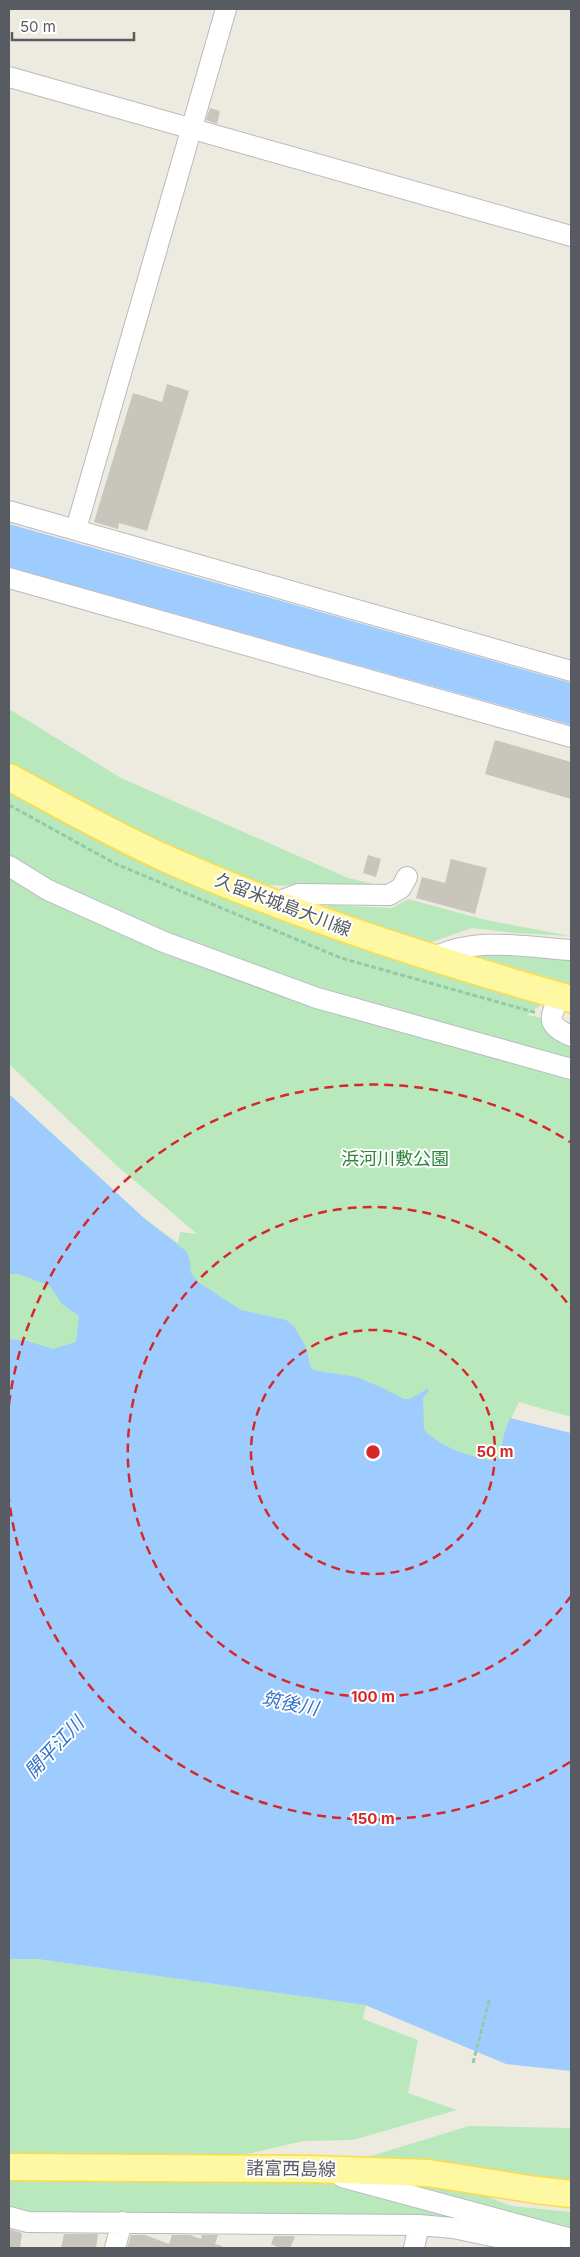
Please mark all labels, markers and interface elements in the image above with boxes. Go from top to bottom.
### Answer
scale bar [12,10,135,42]
text: 50 m [20,17,56,36]
street label: 久留米城島大川線 [212,869,354,940]
park label: 浜河川敷公園 [341,1148,449,1169]
text: 50 m [477,1442,513,1461]
centre of rings [364,1443,382,1461]
water label: 筑後川 [260,1687,322,1721]
text: 100 m [351,1687,395,1706]
water label: 開平江川 [20,1710,90,1783]
text: 150 m [351,1809,395,1828]
street label: 諸富西島線 [246,2157,336,2180]

